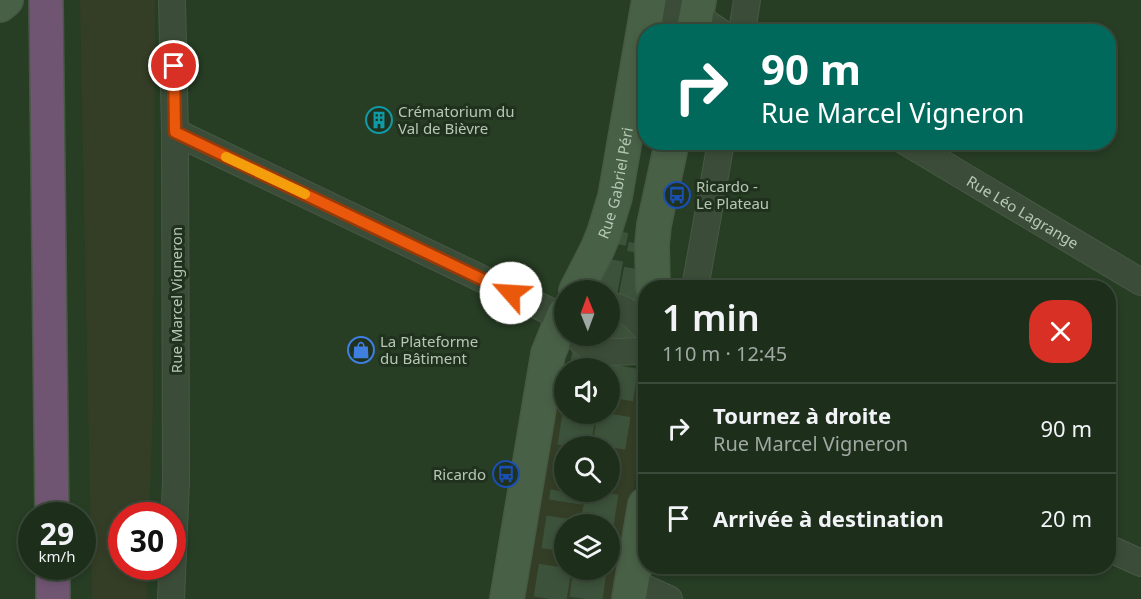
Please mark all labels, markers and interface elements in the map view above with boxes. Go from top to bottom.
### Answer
pin [148,40,199,91]
text: 90 m [761,40,861,97]
icon: right [662,48,740,126]
icon: arrive [157,49,190,82]
text: Rue Marcel Vigneron [761,94,1024,131]
place label: Crématorium du Val de Bièvre [398,101,515,138]
building icon: Crématorium du Val de Bièvre [364,105,394,135]
street label: Rue Gabriel Péri [593,126,637,242]
street label: Rue Léo Lagrange [963,170,1083,253]
place label: Ricardo - Le Plateau [696,176,769,213]
bus stop icon: Ricardo - Le Plateau [662,180,692,210]
street label: Rue Marcel Vigneron [166,227,186,373]
position arrow [479,261,543,325]
north arrow [554,280,620,346]
map controls [554,280,620,580]
text: 1 min [662,293,760,342]
button: close [1029,300,1092,363]
place label: La Plateforme du Bâtiment [380,331,478,368]
shop icon: La Plateforme du Bâtiment [346,335,376,365]
text: 110 m · 12:45 [662,340,787,367]
button: sound [554,358,620,424]
text: Tournez à droite [713,400,891,430]
icon: right [662,412,695,445]
text: 90 m [1041,413,1092,443]
text: Rue Marcel Vigneron [713,430,908,457]
button: search [554,436,620,502]
bus stop icon: Ricardo [491,459,521,489]
place label: Ricardo [433,464,486,484]
speed limit sign: 30 [108,502,186,580]
icon: arrive [662,502,695,535]
text: Arrivée à destination [713,503,944,533]
text: 20 m [1041,503,1092,533]
text: 29 [40,513,74,554]
button: layers [554,514,620,580]
text: km/h [39,546,75,566]

